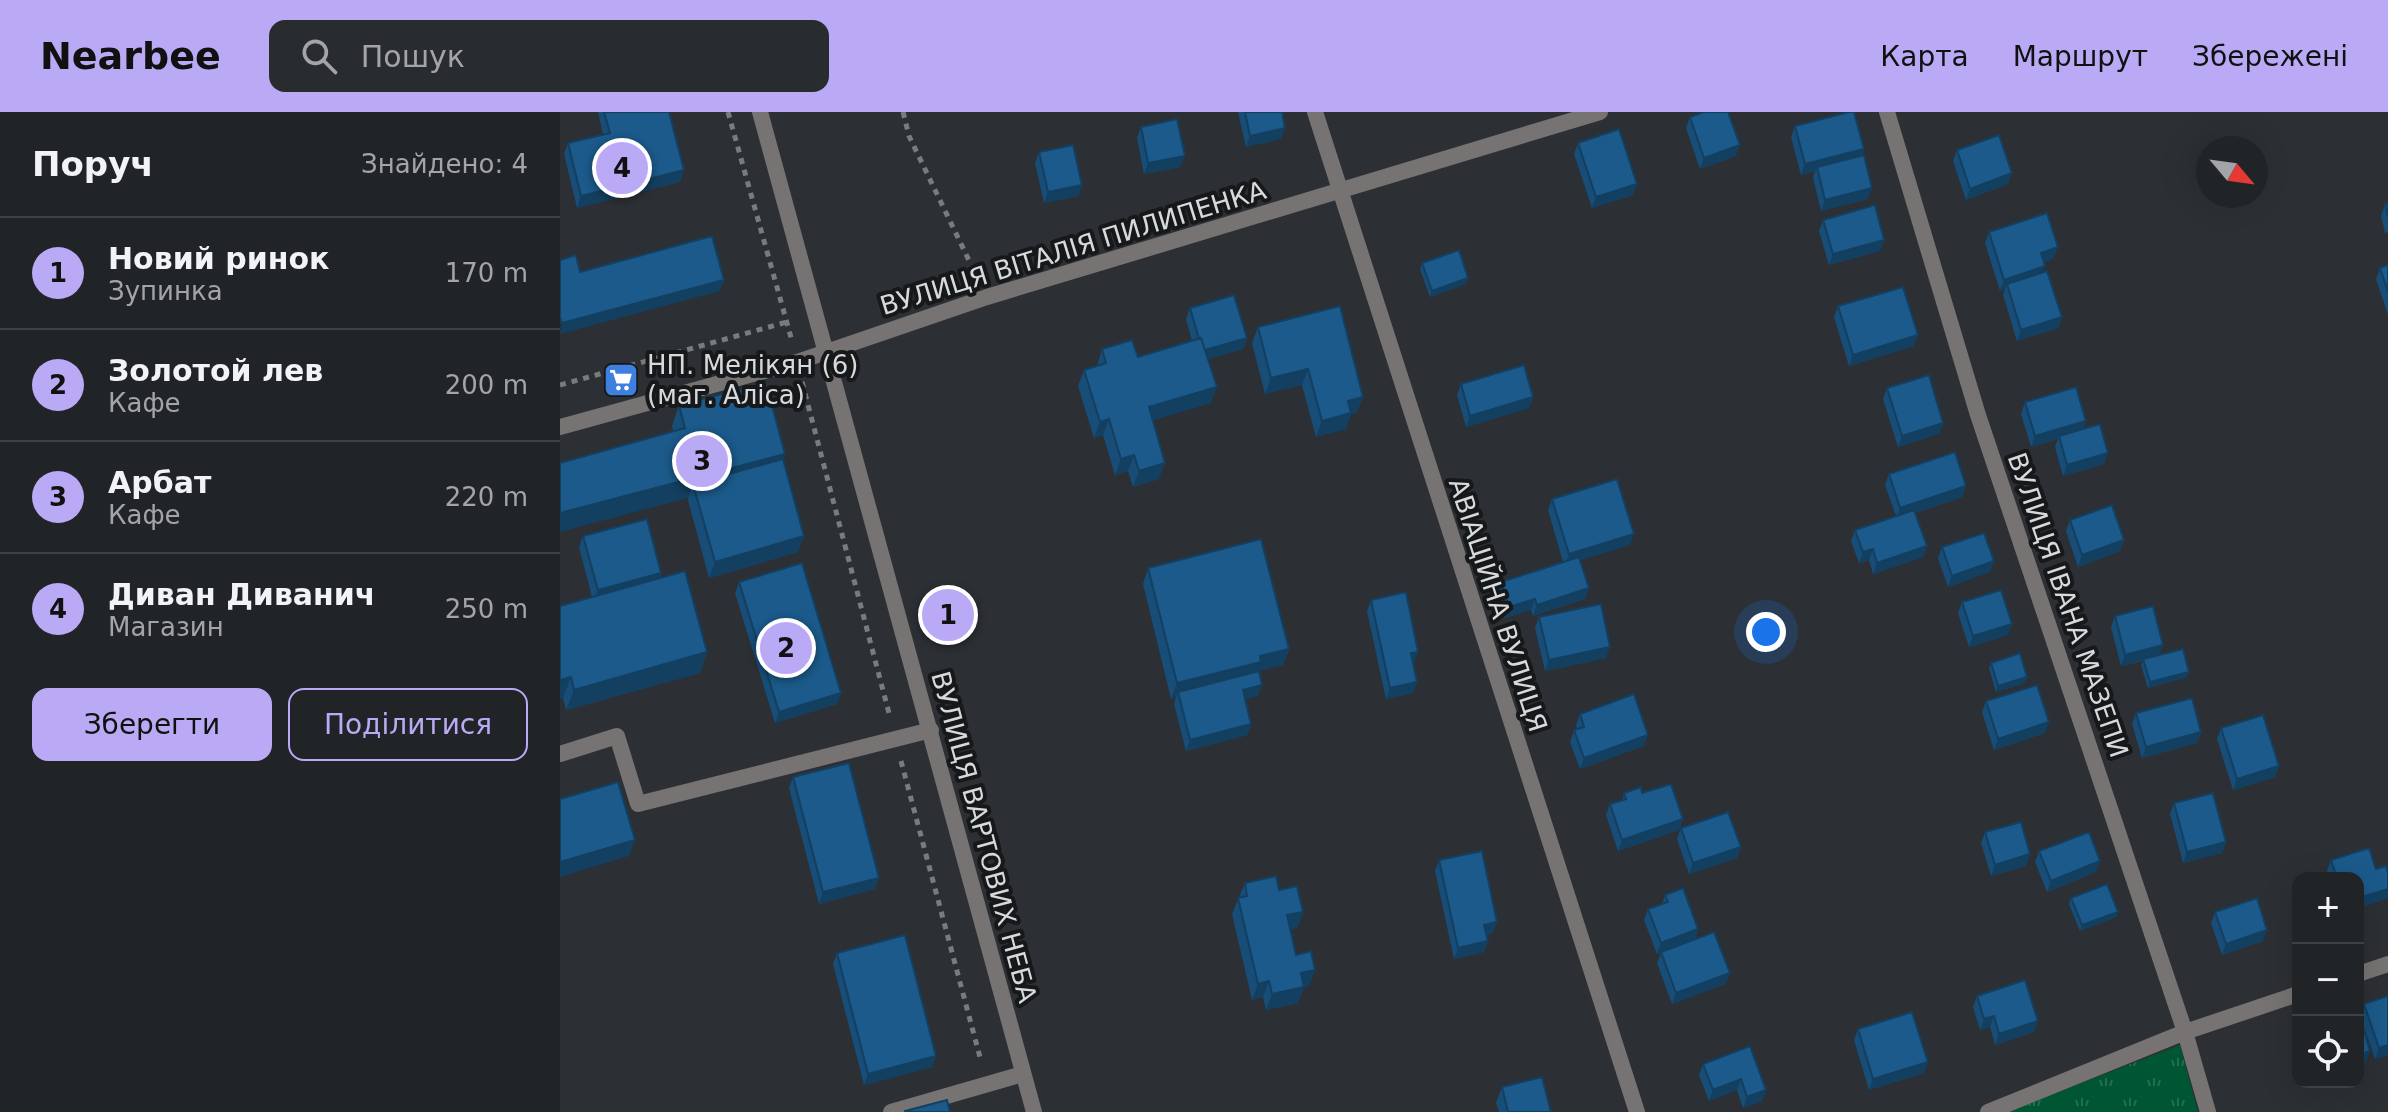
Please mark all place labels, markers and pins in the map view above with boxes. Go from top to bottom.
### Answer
pin: 4 [596,138,648,198]
place label: НП. Мелікян (6) (маг. Аліса) [647,350,858,410]
supermarket icon: НП. Мелікян (6) (маг. Аліса) [602,361,640,399]
pin: 3 [676,431,728,491]
pin: 1 [922,585,974,645]
pin: 2 [760,618,812,678]

